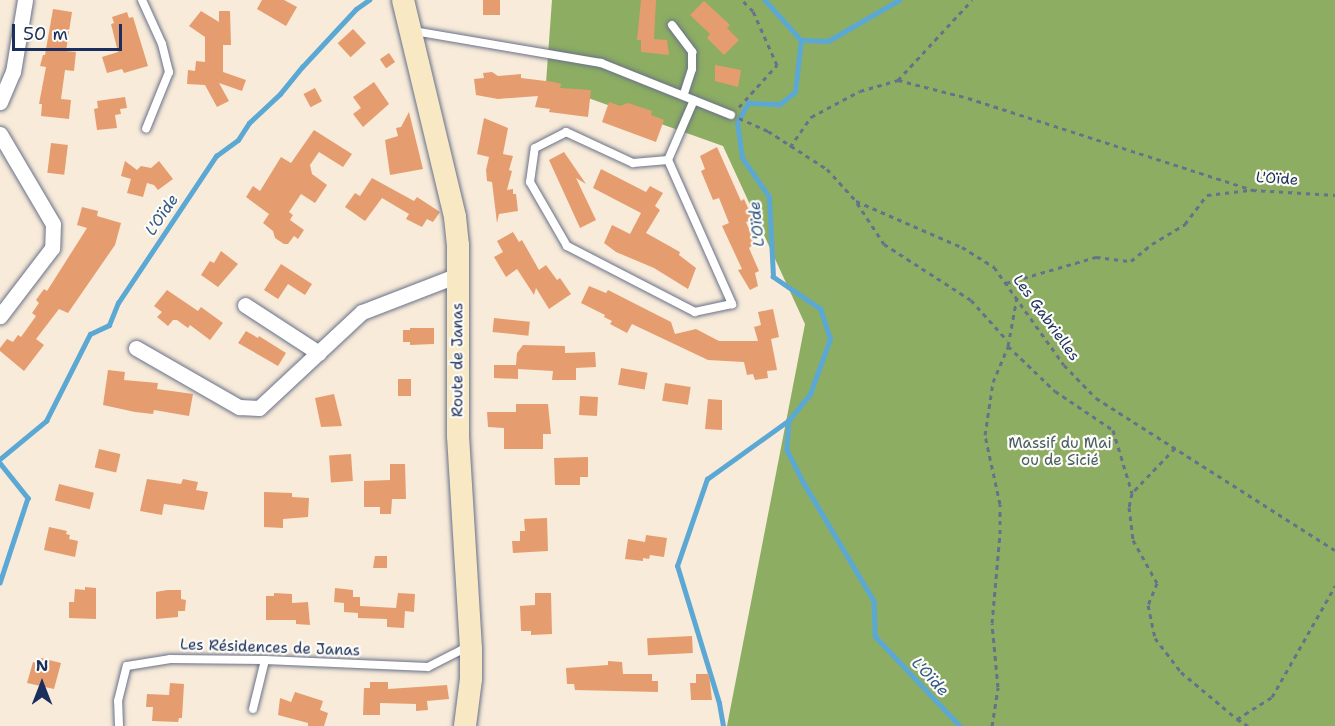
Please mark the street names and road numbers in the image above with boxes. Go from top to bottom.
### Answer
street label: L'Oïde [1255,169,1299,189]
street label: Les Gabrielles [1009,272,1083,364]
street label: Route de Janas [449,303,467,417]
street label: Les Résidences de Janas [180,636,360,660]

